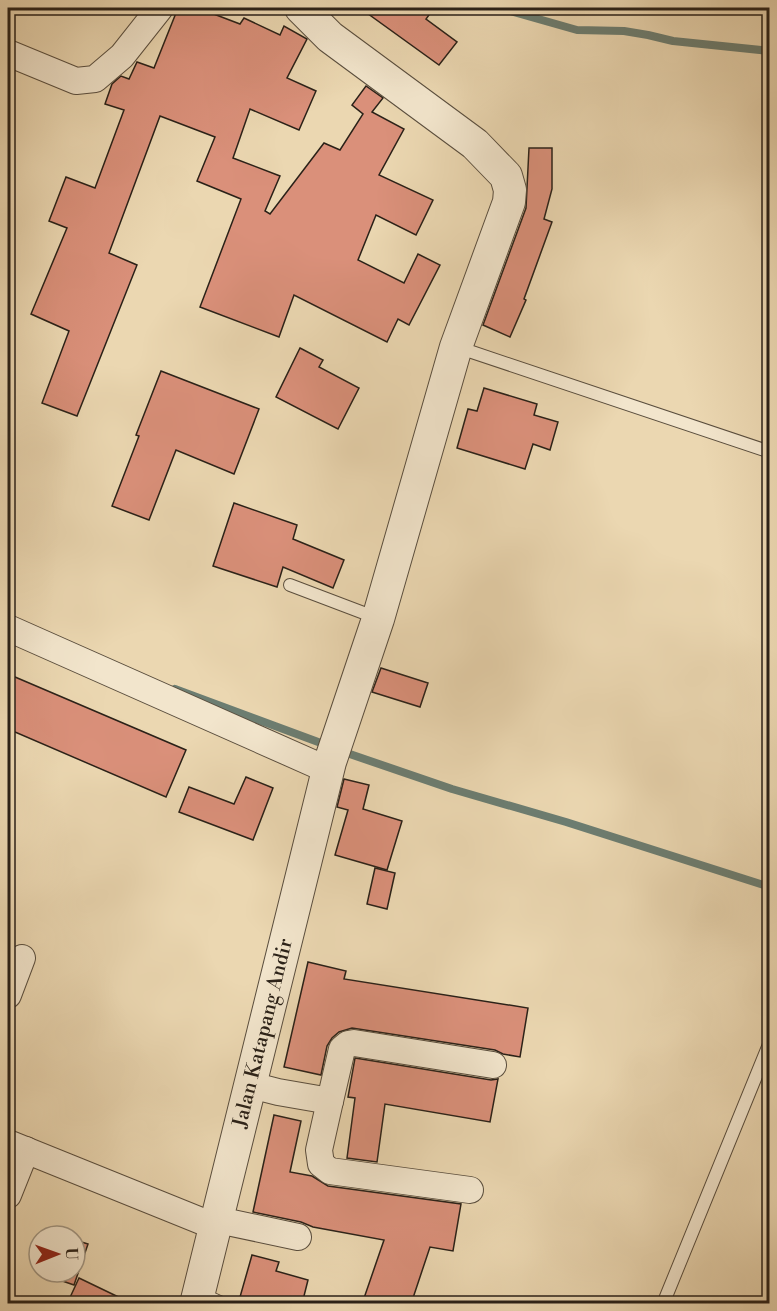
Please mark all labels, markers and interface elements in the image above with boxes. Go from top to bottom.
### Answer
street label: Jalan Katapang Andir [227,936,298,1131]
north arrow [27,1224,87,1284]
text: U [61,1247,81,1261]

